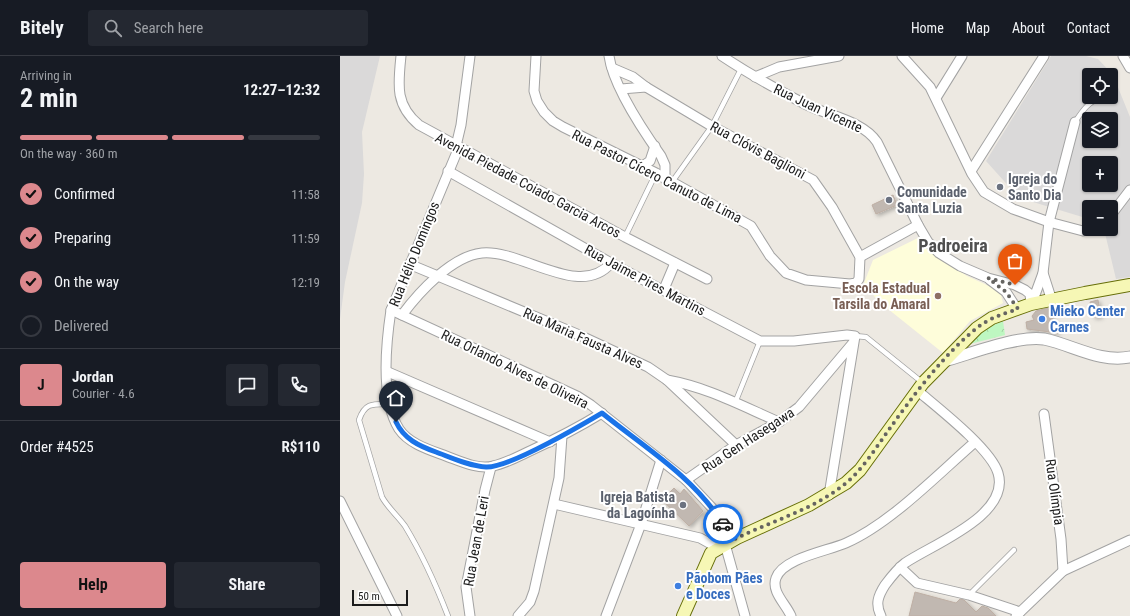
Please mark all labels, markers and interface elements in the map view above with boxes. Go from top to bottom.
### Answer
search box [88,10,368,46]
text: Bitely [20,16,64,39]
icon: search [102,17,124,39]
text: Search here [134,19,203,37]
text: Home [911,20,944,36]
text: Map [966,20,990,36]
text: About [1012,20,1045,36]
text: Contact [1067,20,1110,36]
text: Arriving in [20,68,72,83]
map controls [1082,68,1118,236]
button: locate [1082,68,1118,104]
street label: Rua Juan Vicente [771,80,865,136]
text: 12:27–12:32 [243,81,320,99]
text: 2 min [20,83,78,113]
button: layers [1082,112,1118,148]
street label: Rua Clóvis Baglioni [708,118,808,182]
street label: Rua Pastor Cícero Canuto de Lima [569,126,745,226]
street label: Avenida Piedade Coiado Garcia Arcos [432,129,624,241]
text: On the way · 360 m [20,146,117,161]
button: + [1082,156,1118,192]
place label: Igreja do Santo Dia [1008,171,1062,203]
marker: Igreja do Santo Dia [995,182,1005,192]
icon: check [20,183,42,205]
place label: Comunidade Santa Luzia [897,184,967,216]
text: Confirmed [54,185,115,203]
text: 11:58 [291,187,320,202]
marker: Comunidade Santa Luzia [884,195,894,205]
street label: Rua Hélio Domingos [386,199,442,309]
button: − [1082,200,1118,236]
icon: check [20,227,42,249]
text: Preparing [54,229,111,247]
text: 11:59 [291,231,320,246]
district label: Padroeira [918,235,988,256]
street label: Rua Jaime Pires Martins [582,241,708,319]
pin [998,244,1032,285]
icon: bag [1004,250,1026,272]
icon: check [20,271,42,293]
text: On the way [54,273,119,291]
text: 12:19 [291,275,320,290]
place label: Escola Estadual Tarsila do Amaral [832,280,930,312]
marker: Escola Estadual Tarsila do Amaral [933,291,943,301]
place label: Mieko Center Carnes [1050,303,1125,335]
street label: Rua Maria Fausta Alves [521,304,645,372]
marker: Mieko Center Carnes [1037,314,1047,324]
text: Delivered [54,317,109,335]
street label: Rua Orlando Alves de Oliveira [439,326,591,412]
button: chat [226,364,268,406]
button: phone [278,364,320,406]
text: Jordan [72,368,114,386]
text: J [37,376,45,394]
pin [379,381,413,422]
text: Courier · 4.6 [72,386,135,401]
icon: home [385,387,407,409]
street label: Rua Gen Hasegawa [699,404,797,476]
text: Order #4525 [20,438,94,456]
text: R$110 [281,438,320,456]
street label: Rua Olímpia [1042,458,1068,526]
place label: Igreja Batista da Lagoínha [600,489,675,521]
street label: Rua Jean de Leri [460,495,492,587]
marker: Igreja Batista da Lagoínha [678,500,688,510]
courier [703,504,743,544]
icon: car [712,513,734,535]
button: Help [20,562,166,608]
button: Share [174,562,320,608]
place label: Pãobom Pães e Doces [686,570,763,602]
marker: Pãobom Pães e Doces [673,581,683,591]
scale bar [352,588,408,607]
text: 50 m [358,590,380,603]

